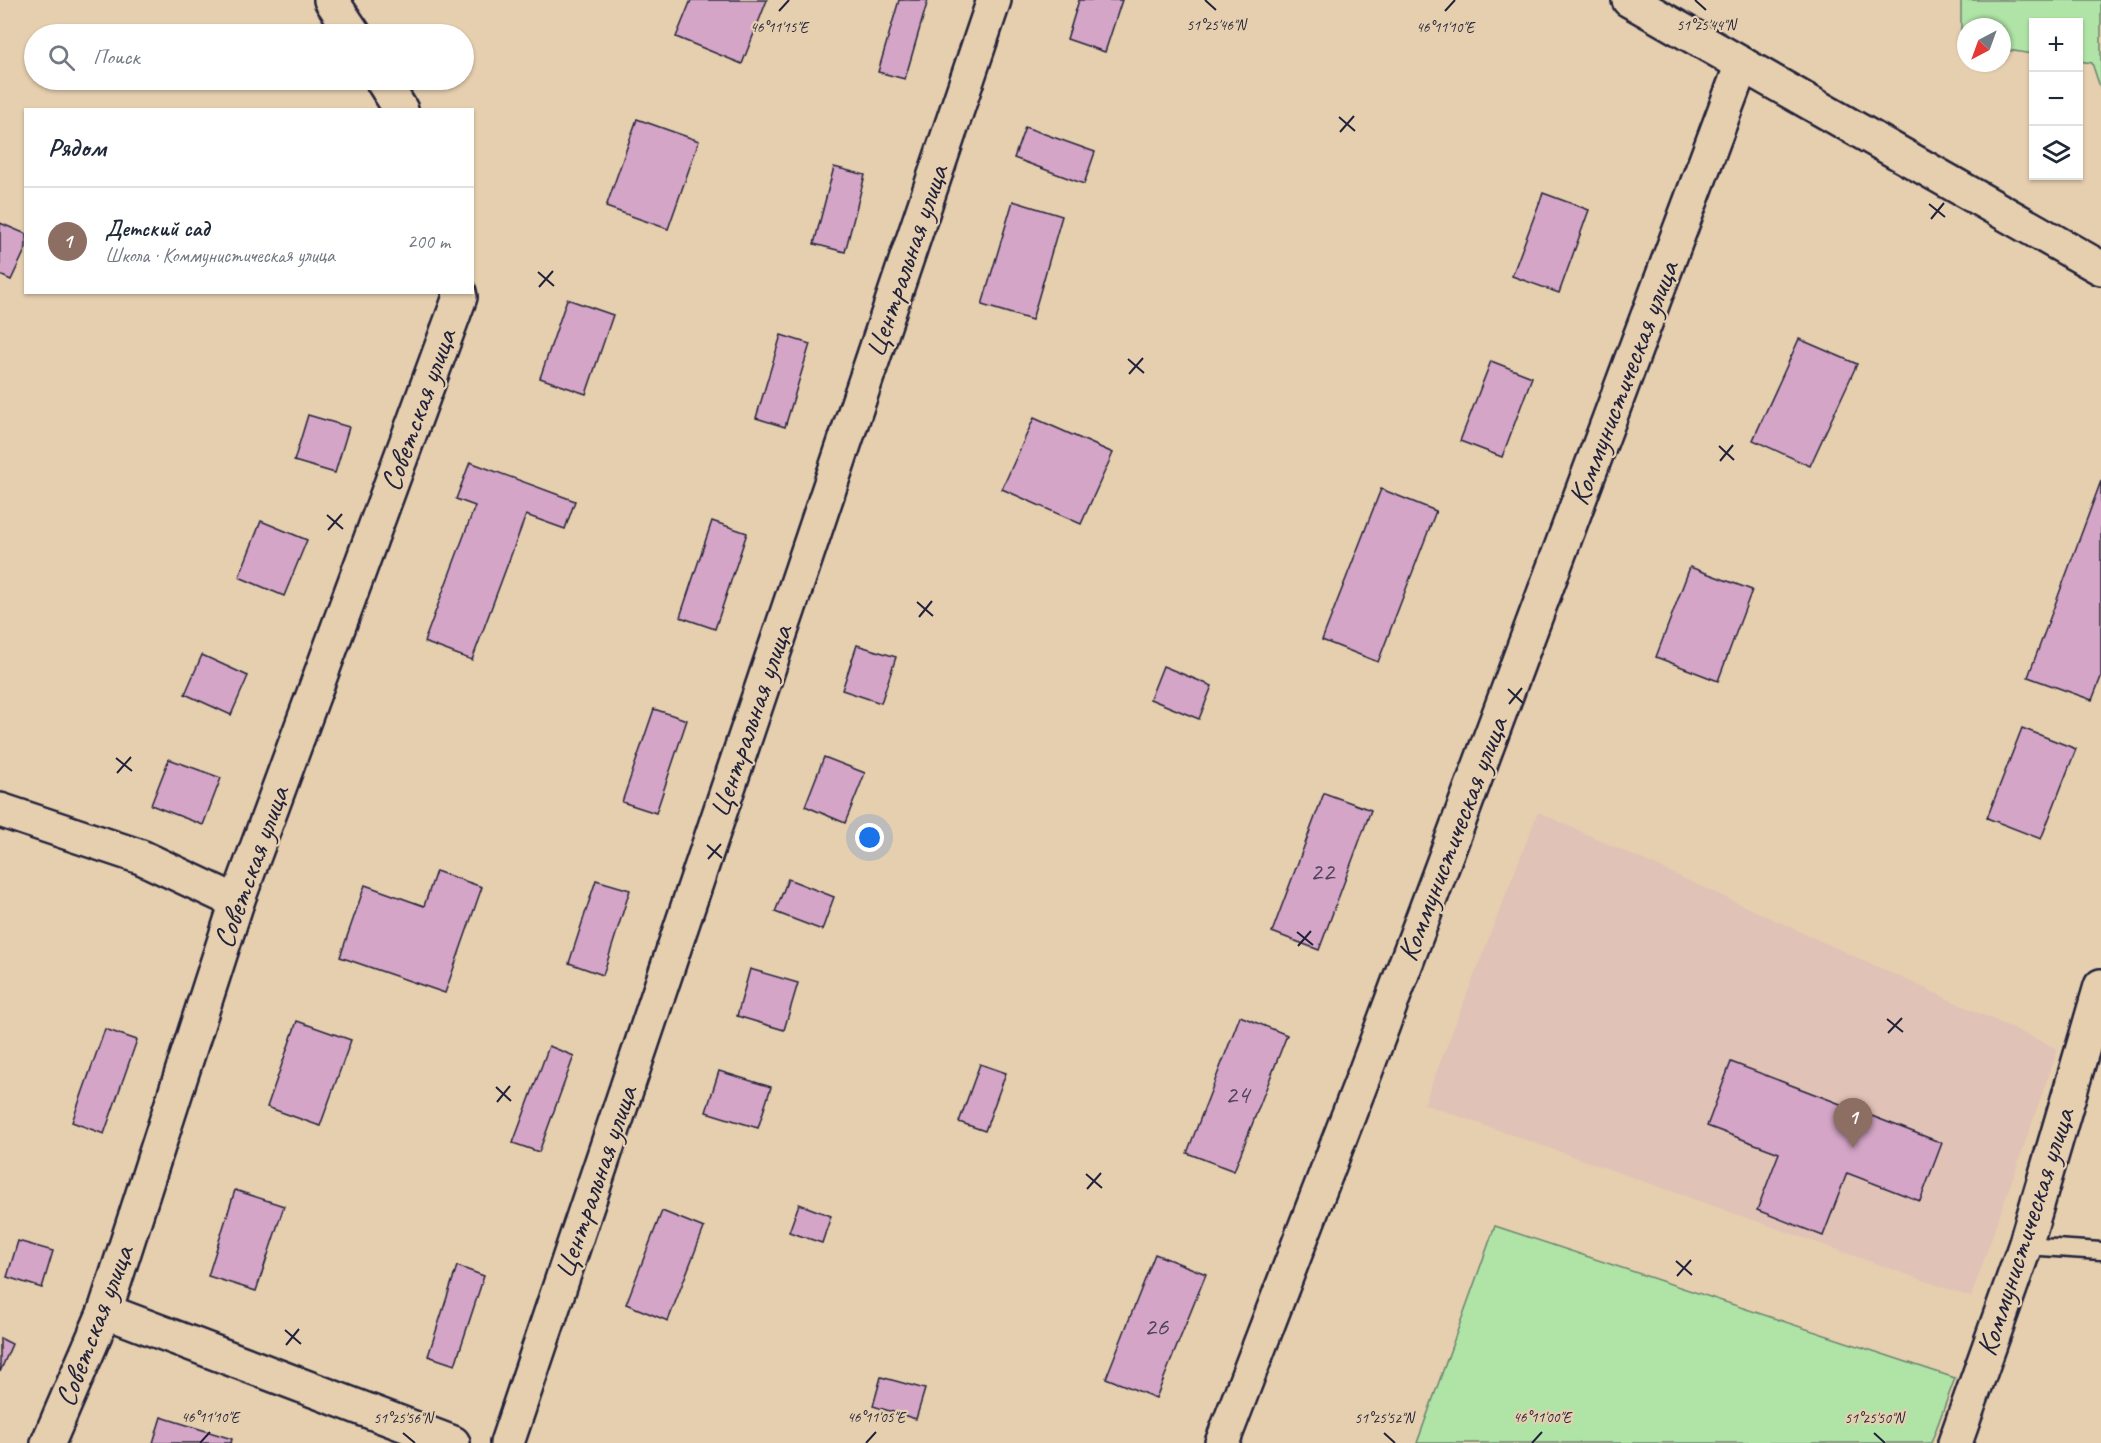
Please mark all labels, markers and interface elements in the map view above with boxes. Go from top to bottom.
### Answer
text: 51°25'46"N [1186,16,1249,35]
text: 51°25'44"N [1676,16,1739,35]
text: 46°11'15"E [750,18,810,37]
text: 46°11'10"E [1416,18,1476,37]
north arrow [1957,18,2011,72]
map controls [2029,18,2083,180]
button: + [2029,18,2083,72]
search box [24,24,474,90]
icon: search [45,41,78,74]
text: Поиск [93,43,139,71]
button: − [2029,72,2083,126]
button: layers [2029,126,2083,180]
text: Рядом [48,131,106,164]
street label: Центральная улица [855,158,957,362]
text: Детский сад [105,215,209,243]
text: 1 [63,229,72,254]
text: 200 m [407,229,450,254]
text: Школа · Коммунистическая улица [105,243,335,268]
street label: Коммунистическая улица [1559,254,1688,510]
street label: Советская улица [371,322,465,496]
street label: Центральная улица [699,618,801,822]
street label: Коммунистическая улица [1388,710,1517,966]
street label: Советская улица [204,779,298,953]
your location [855,823,884,852]
house number: 22 [1310,854,1336,888]
house number: 24 [1225,1077,1252,1111]
street label: Центральная улица [544,1079,646,1283]
pin: 1 [1834,1098,1872,1148]
street label: Коммунистическая улица [1967,1102,2084,1361]
street label: Советская улица [46,1238,143,1412]
house number: 26 [1144,1309,1169,1343]
text: 46°11'10"E [181,1408,241,1427]
text: 46°11'05"E [847,1408,907,1427]
text: 46°11'00"E [1513,1408,1573,1427]
text: 51°25'56"N [373,1409,436,1428]
text: 51°25'52"N [1354,1409,1417,1428]
text: 51°25'50"N [1844,1409,1907,1428]

